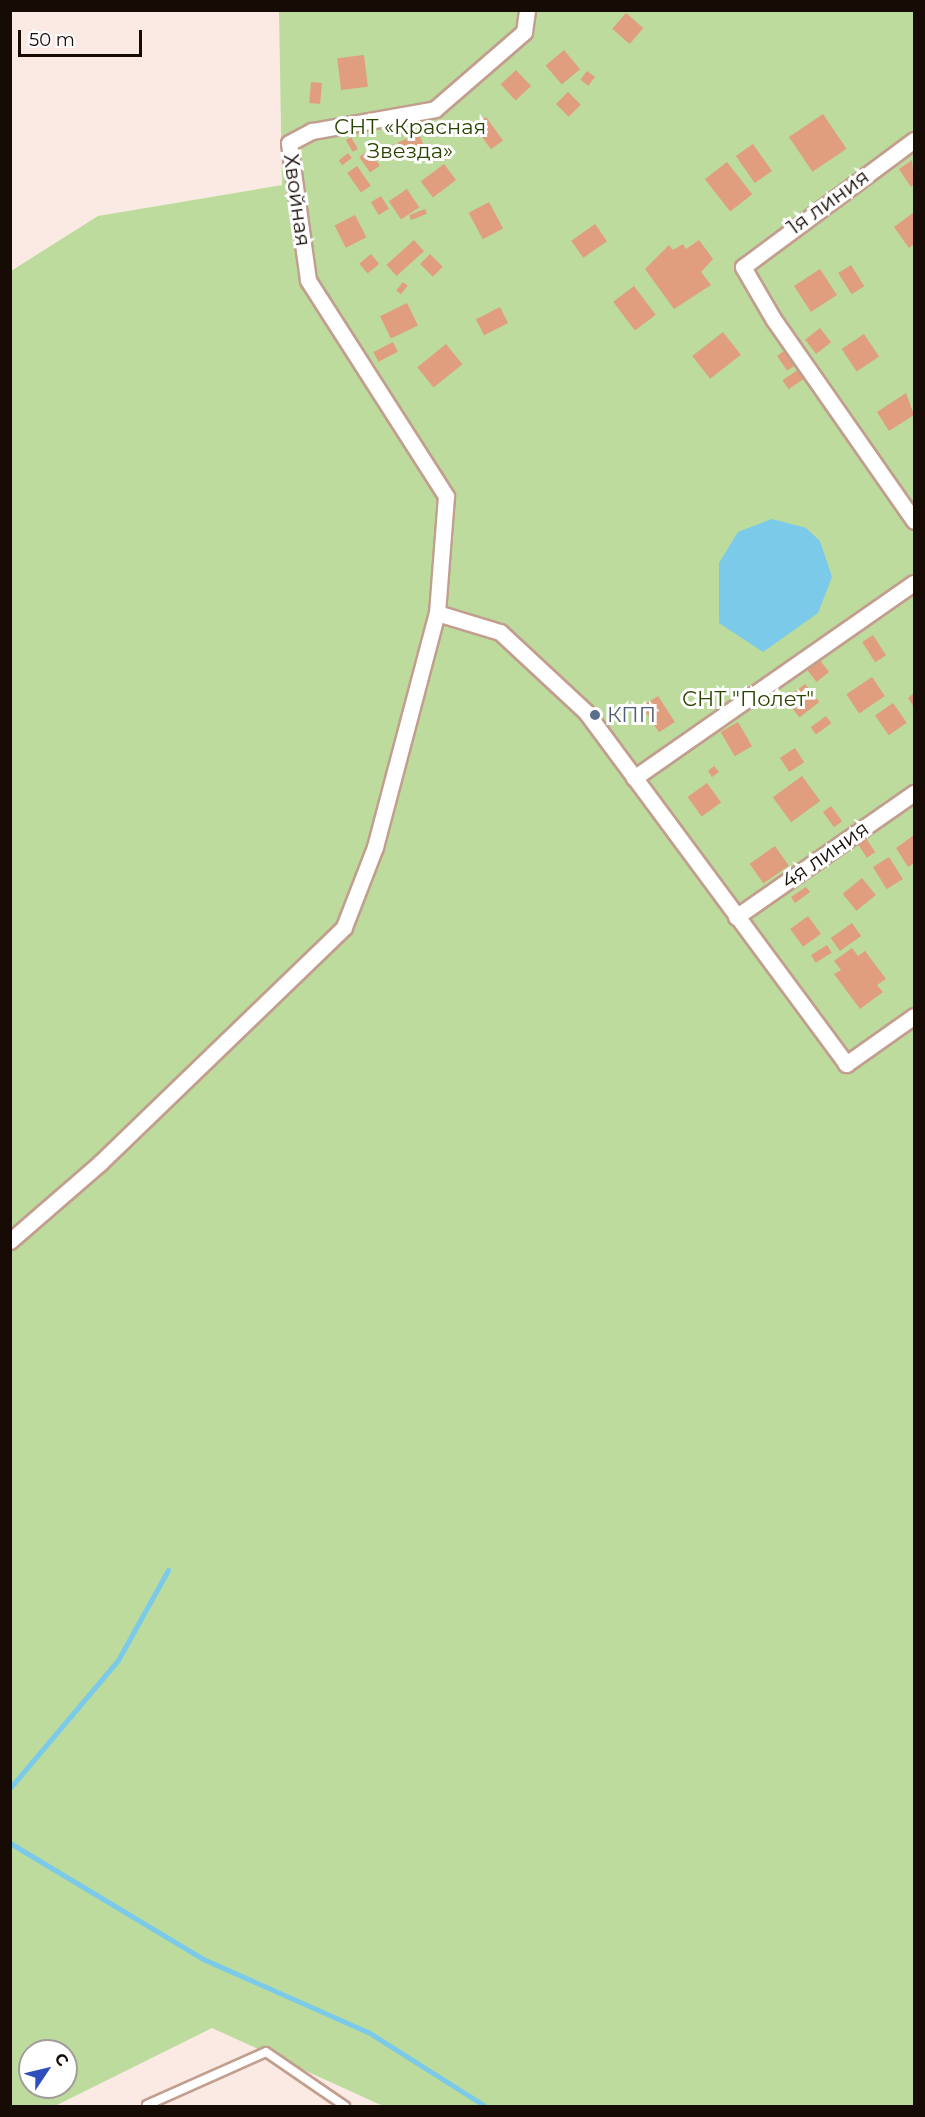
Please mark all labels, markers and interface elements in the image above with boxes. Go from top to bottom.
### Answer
scale bar [21,18,146,56]
text: 50 m [29,29,75,51]
park label: СНТ «Красная Звезда» [334,114,486,164]
street label: Хвойная [278,152,316,248]
street label: 1я линия [782,164,874,240]
park label: СНТ "Полет" [682,686,814,712]
place label: КПП [607,702,656,728]
marker: КПП [588,708,602,722]
street label: 4я линия [776,816,874,894]
north arrow [18,2039,78,2099]
text: С [50,2049,73,2070]

